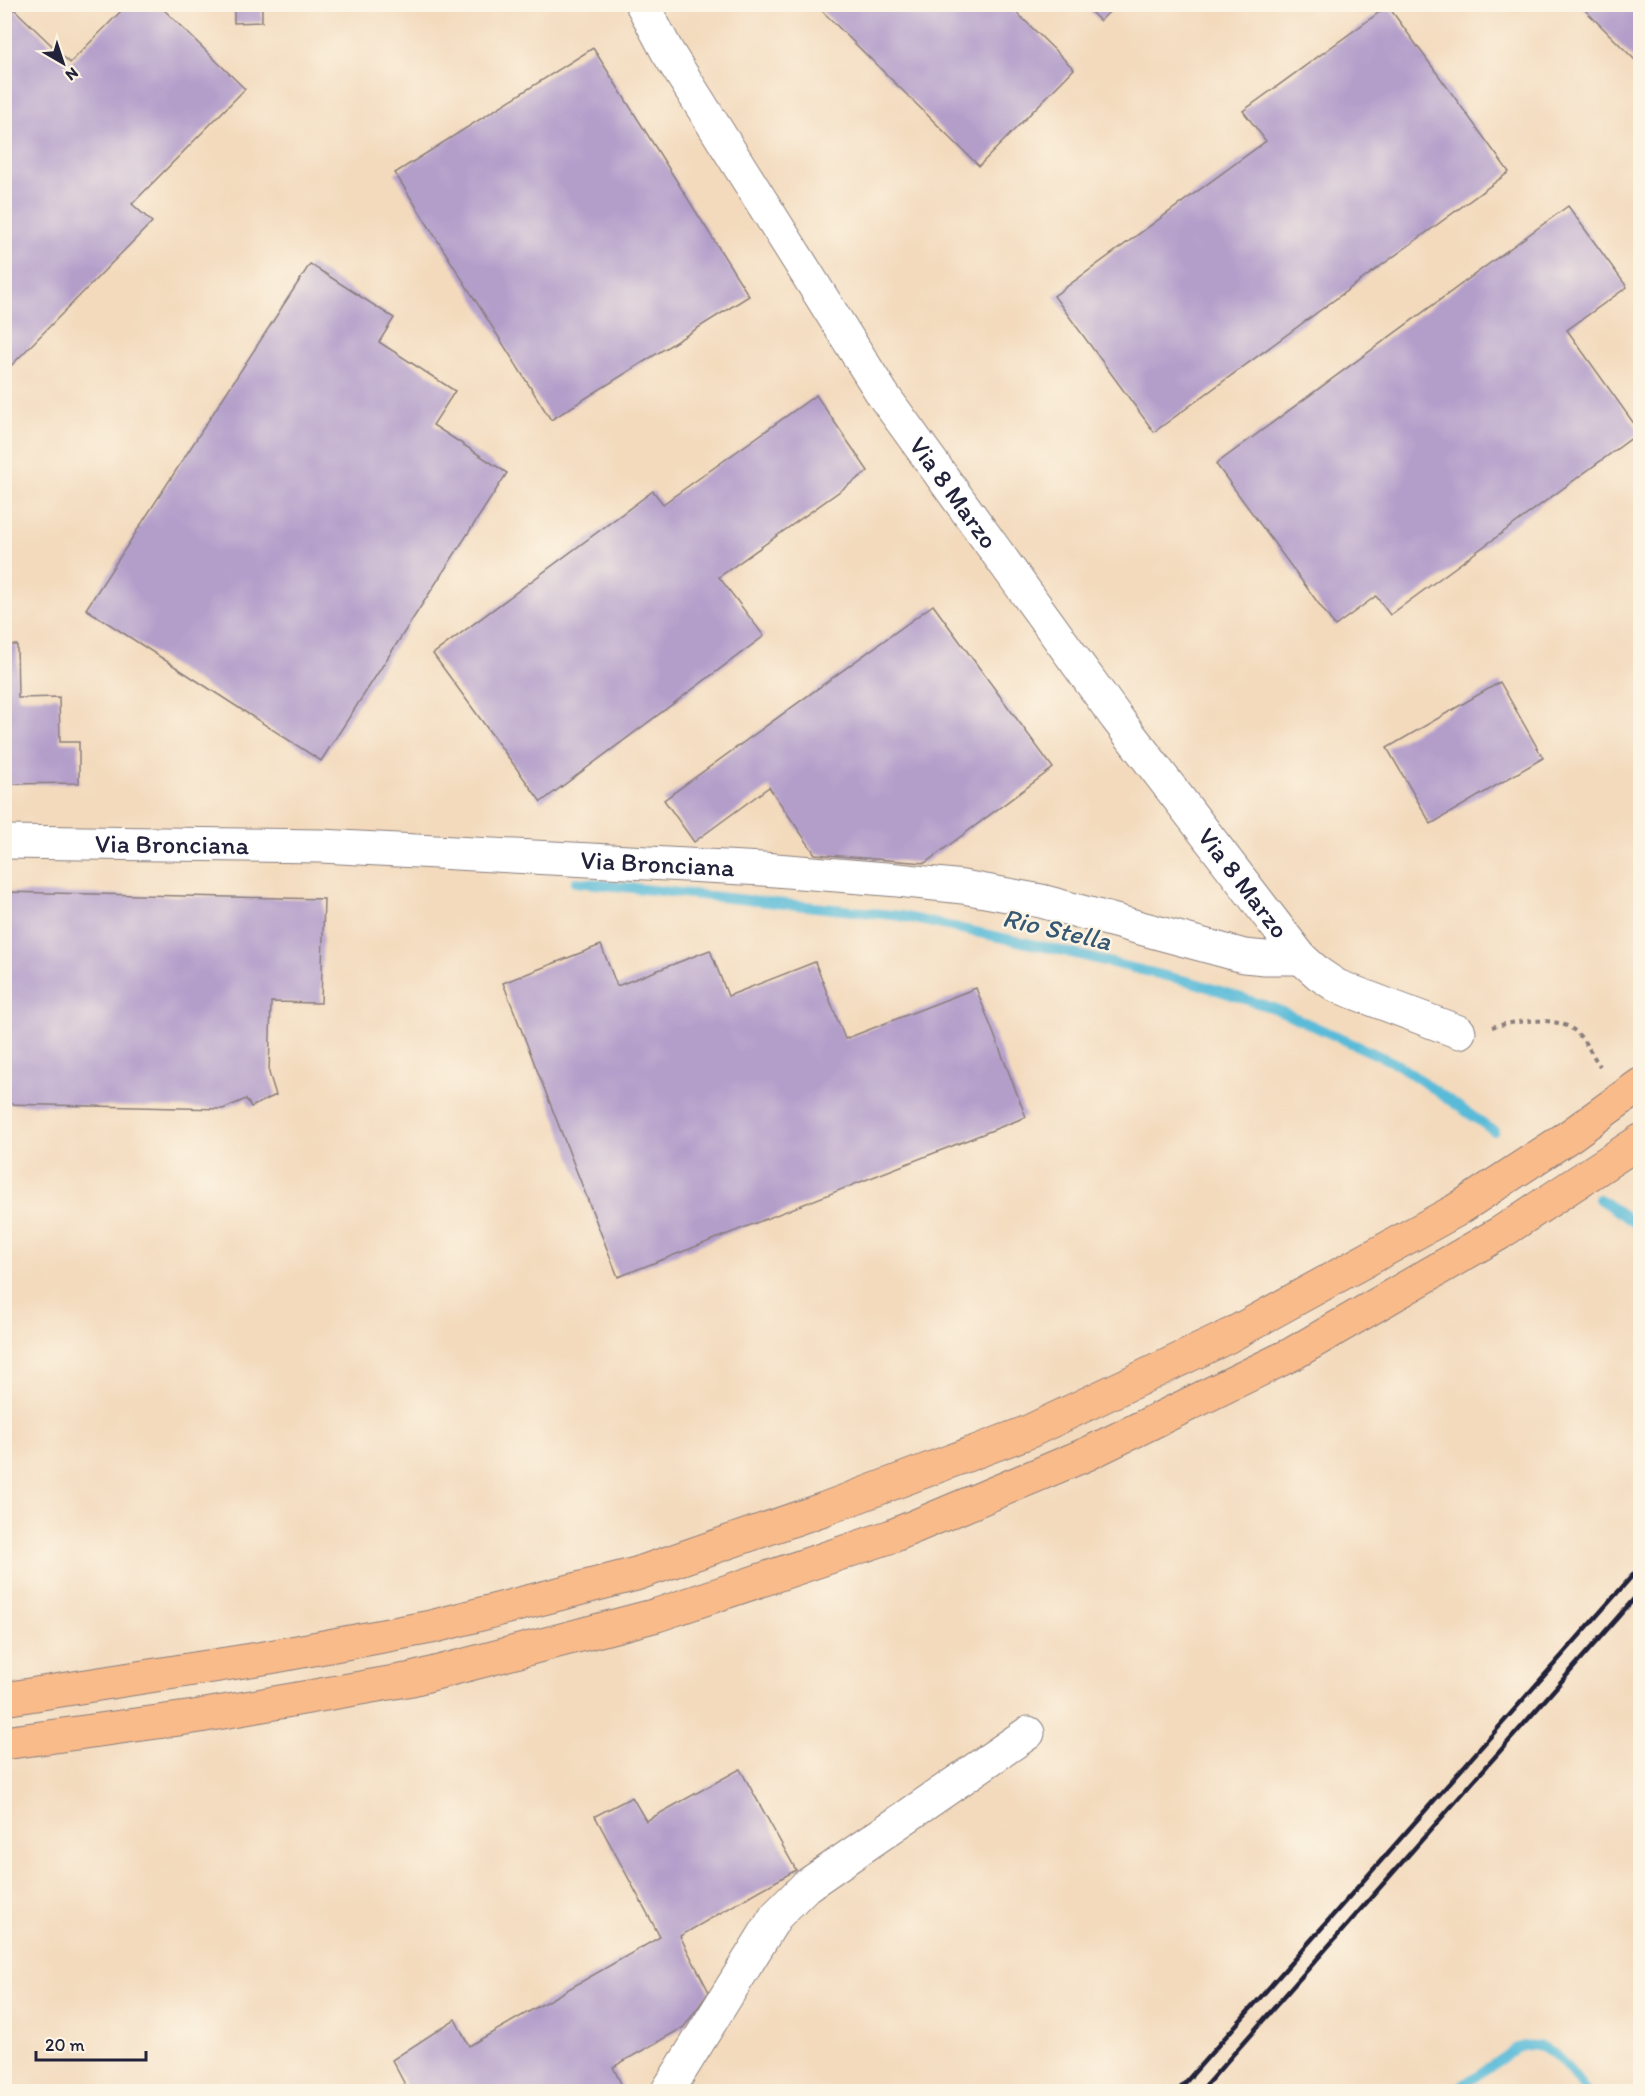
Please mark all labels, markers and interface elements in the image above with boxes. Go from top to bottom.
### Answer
north arrow [33,33,93,93]
text: N [62,63,82,85]
street label: Via 8 Marzo [902,430,1005,555]
street label: Via 8 Marzo [1191,821,1296,944]
street label: Via Bronciana [95,827,250,861]
street label: Via Bronciana [580,844,736,884]
water label: Rio Stella [999,900,1116,958]
scale bar [36,2024,146,2062]
text: 20 m [45,2034,85,2056]

